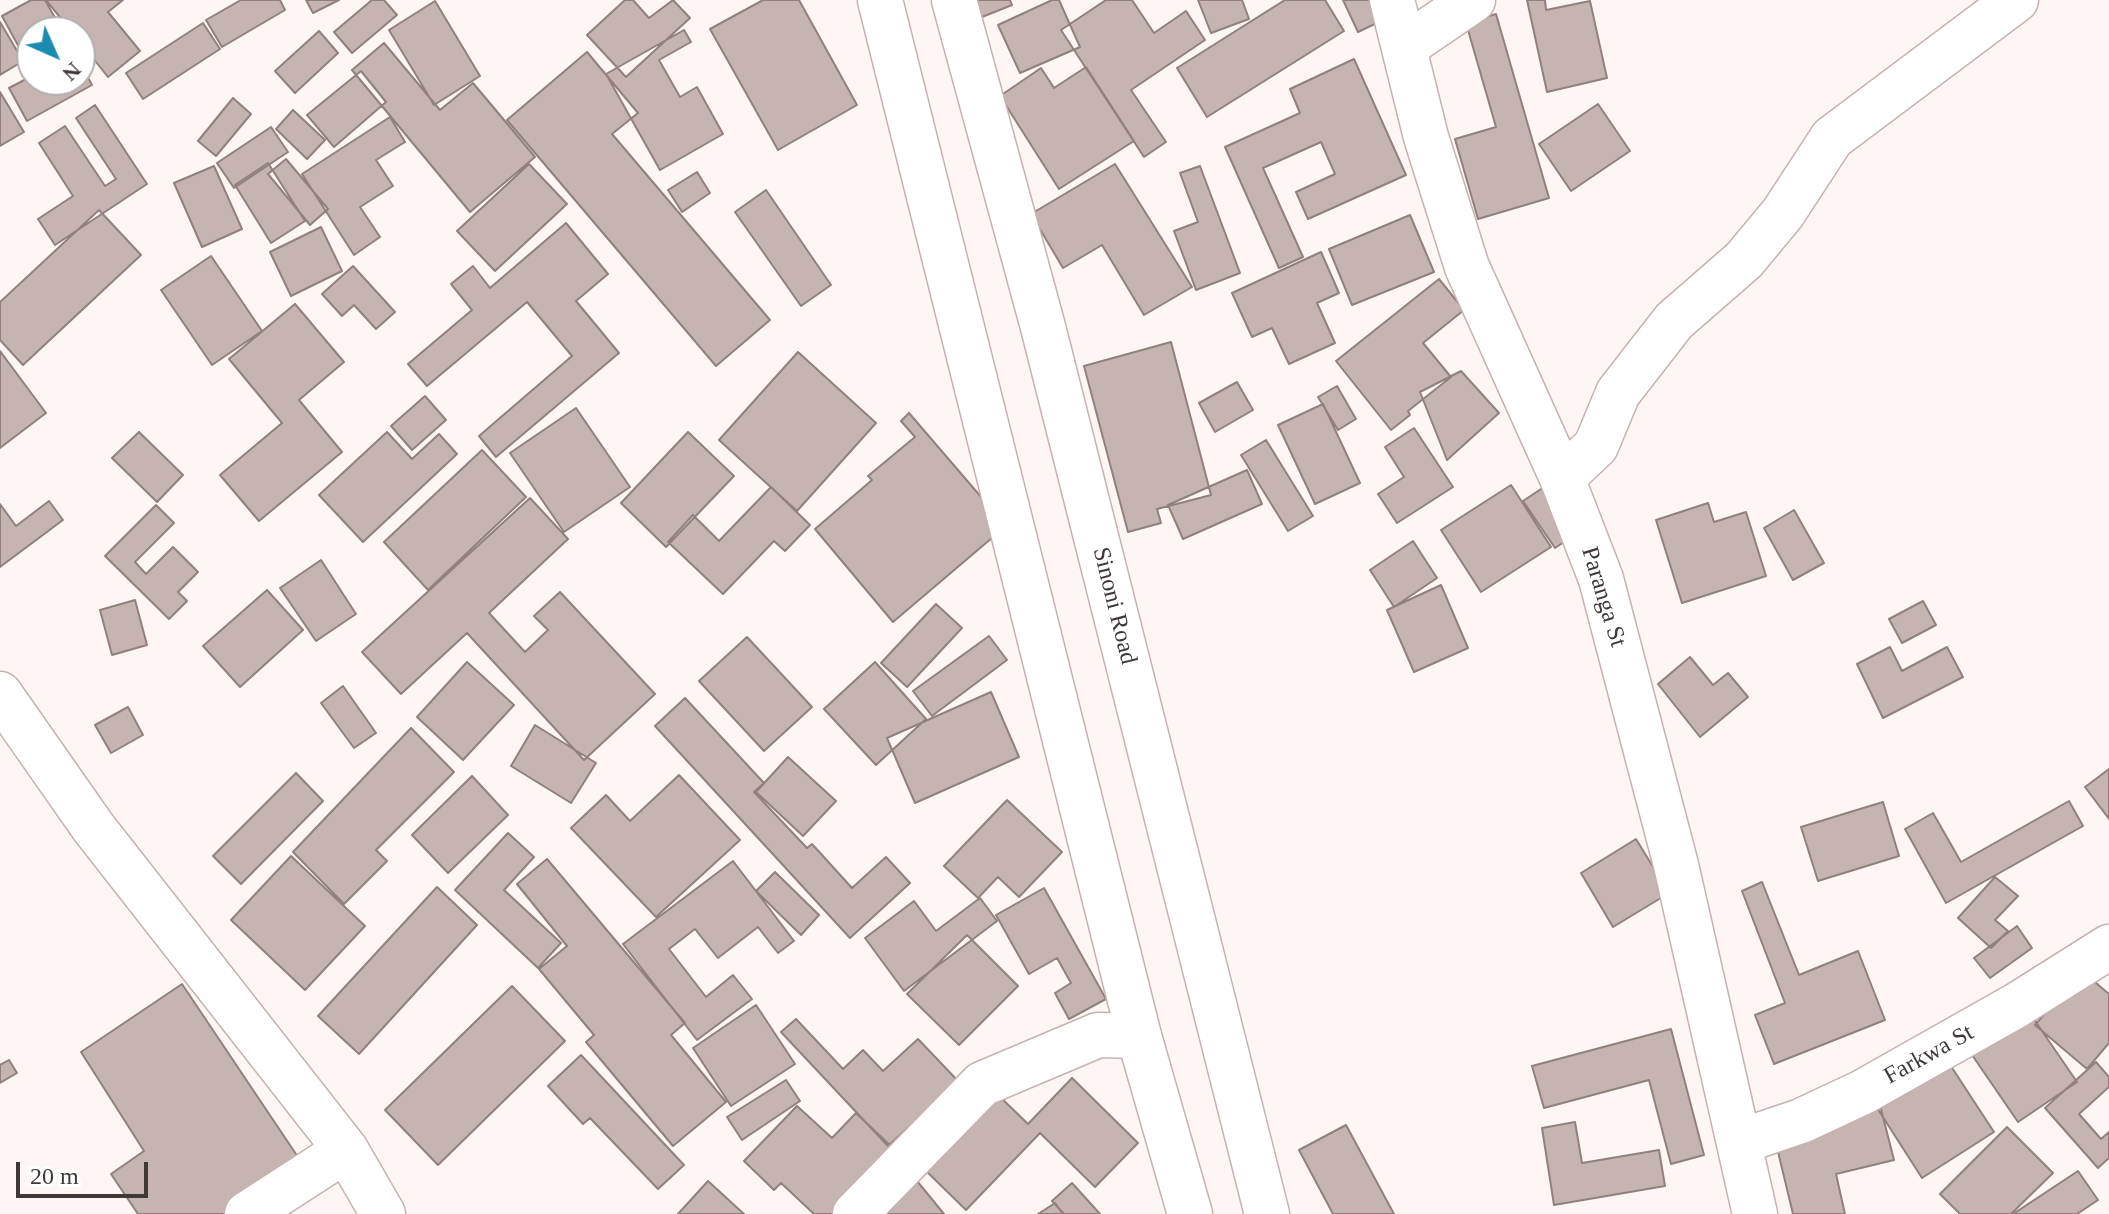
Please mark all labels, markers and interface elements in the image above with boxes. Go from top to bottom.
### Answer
north arrow [16,16,96,96]
text: N [57,57,86,86]
street label: Paranga St [1574,543,1632,651]
street label: Sinoni Road [1086,545,1142,667]
street label: Farkwa St [1879,1019,1979,1091]
scale bar [20,1146,152,1196]
text: 20 m [30,1163,79,1189]

